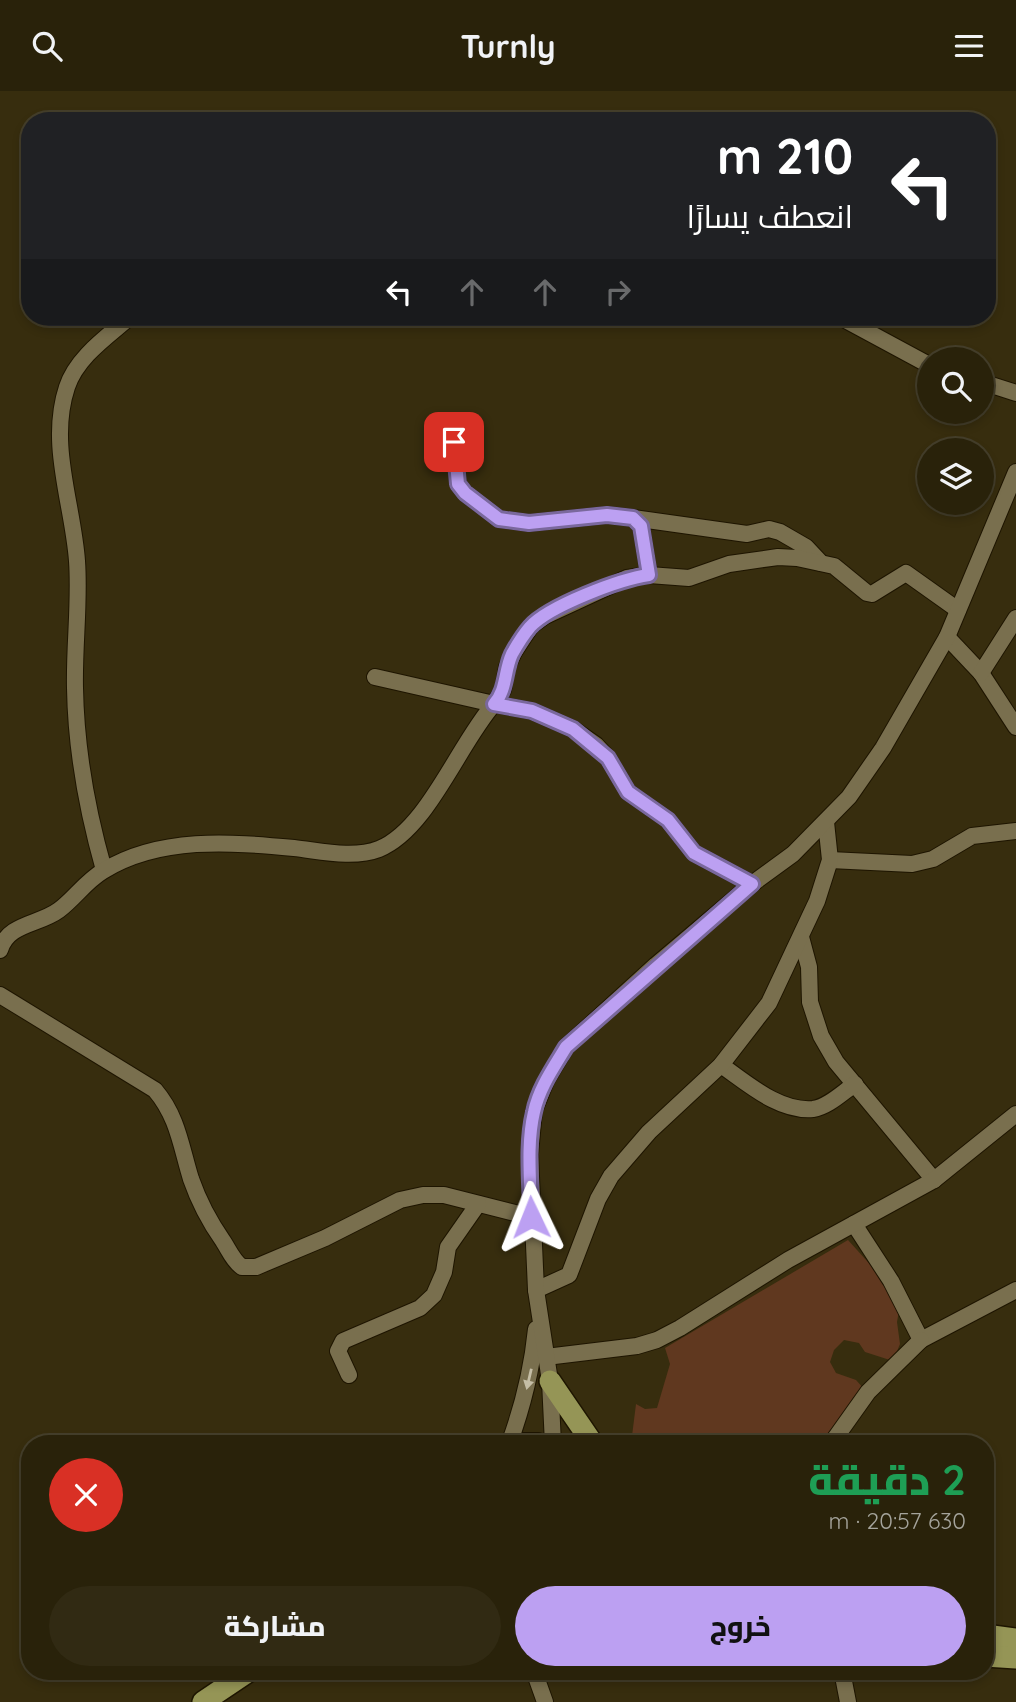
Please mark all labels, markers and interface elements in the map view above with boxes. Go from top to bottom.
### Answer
text: Turnly [461,26,555,66]
icon: search [28,27,66,65]
icon: menu [950,27,988,65]
text: 210 m [717,125,853,186]
icon: left [877,140,968,231]
text: انعطف يسارًا [687,196,853,236]
icon: left [380,273,418,311]
icon: ahead [453,273,491,311]
icon: ahead [526,273,564,311]
icon: right [599,273,637,311]
map controls [917,347,994,515]
button: search [917,347,994,424]
pin [424,412,484,472]
icon: arrive [435,423,473,461]
button: layers [917,438,994,515]
position arrow [494,1180,568,1254]
one-way arrow [523,1369,534,1391]
text: 2 دقيقة [808,1453,966,1506]
button: close [49,1458,123,1532]
text: 630 m · 20:57 [829,1506,966,1535]
button: مشاركة [49,1586,501,1666]
button: خروج [515,1586,966,1666]

